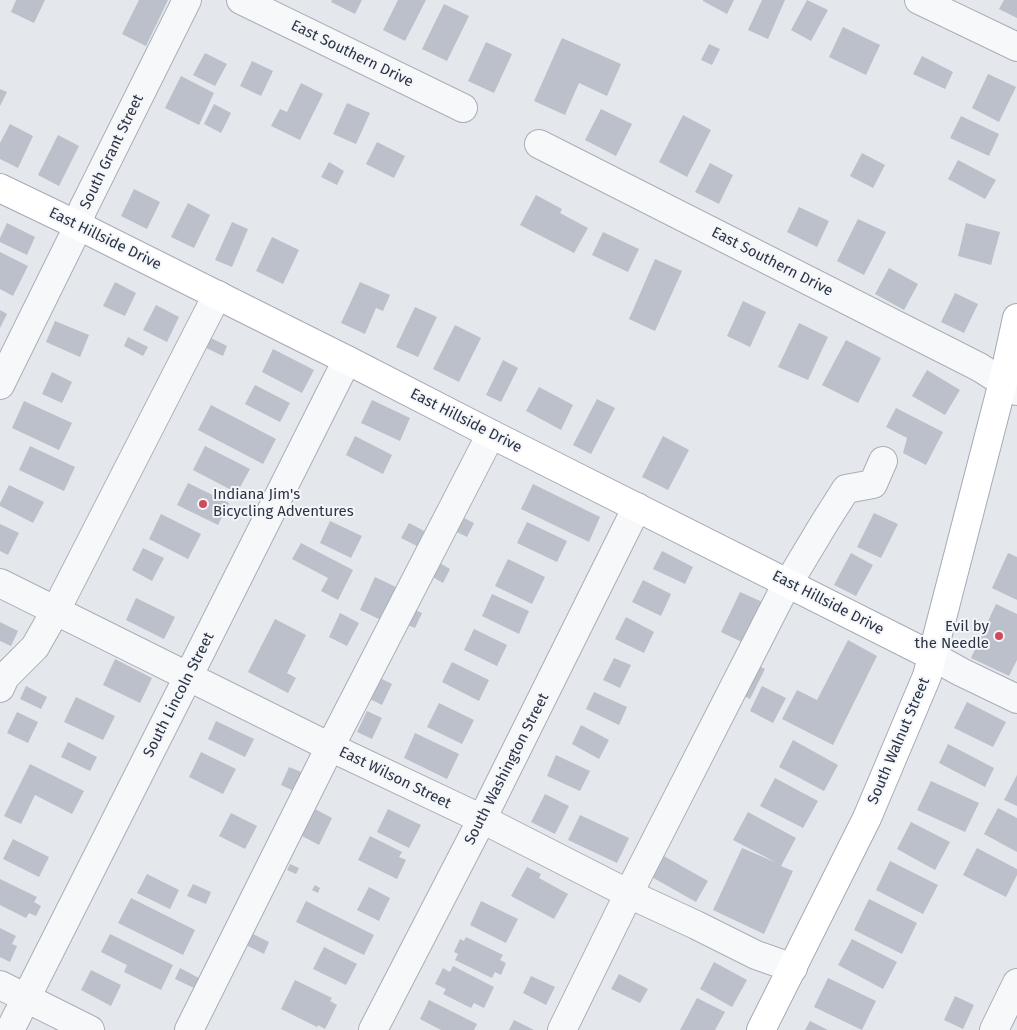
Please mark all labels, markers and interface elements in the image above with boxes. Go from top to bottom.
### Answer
street label: East Southern Drive [288,17,416,91]
street label: South Grant Street [76,92,148,212]
street label: East Hillside Drive [46,204,164,274]
street label: East Southern Drive [708,224,836,300]
street label: East Hillside Drive [407,385,525,457]
place label: Indiana Jim's Bicycling Adventures [213,486,354,521]
marker: Indiana Jim's Bicycling Adventures [197,498,209,510]
street label: East Hillside Drive [769,567,887,639]
place label: Evil by the Needle [915,618,989,653]
street label: South Lincoln Street [140,630,218,760]
marker: Evil by the Needle [993,630,1005,642]
street label: South Walnut Street [864,675,934,807]
street label: South Washington Street [461,690,553,848]
street label: East Wilson Street [336,743,454,813]

